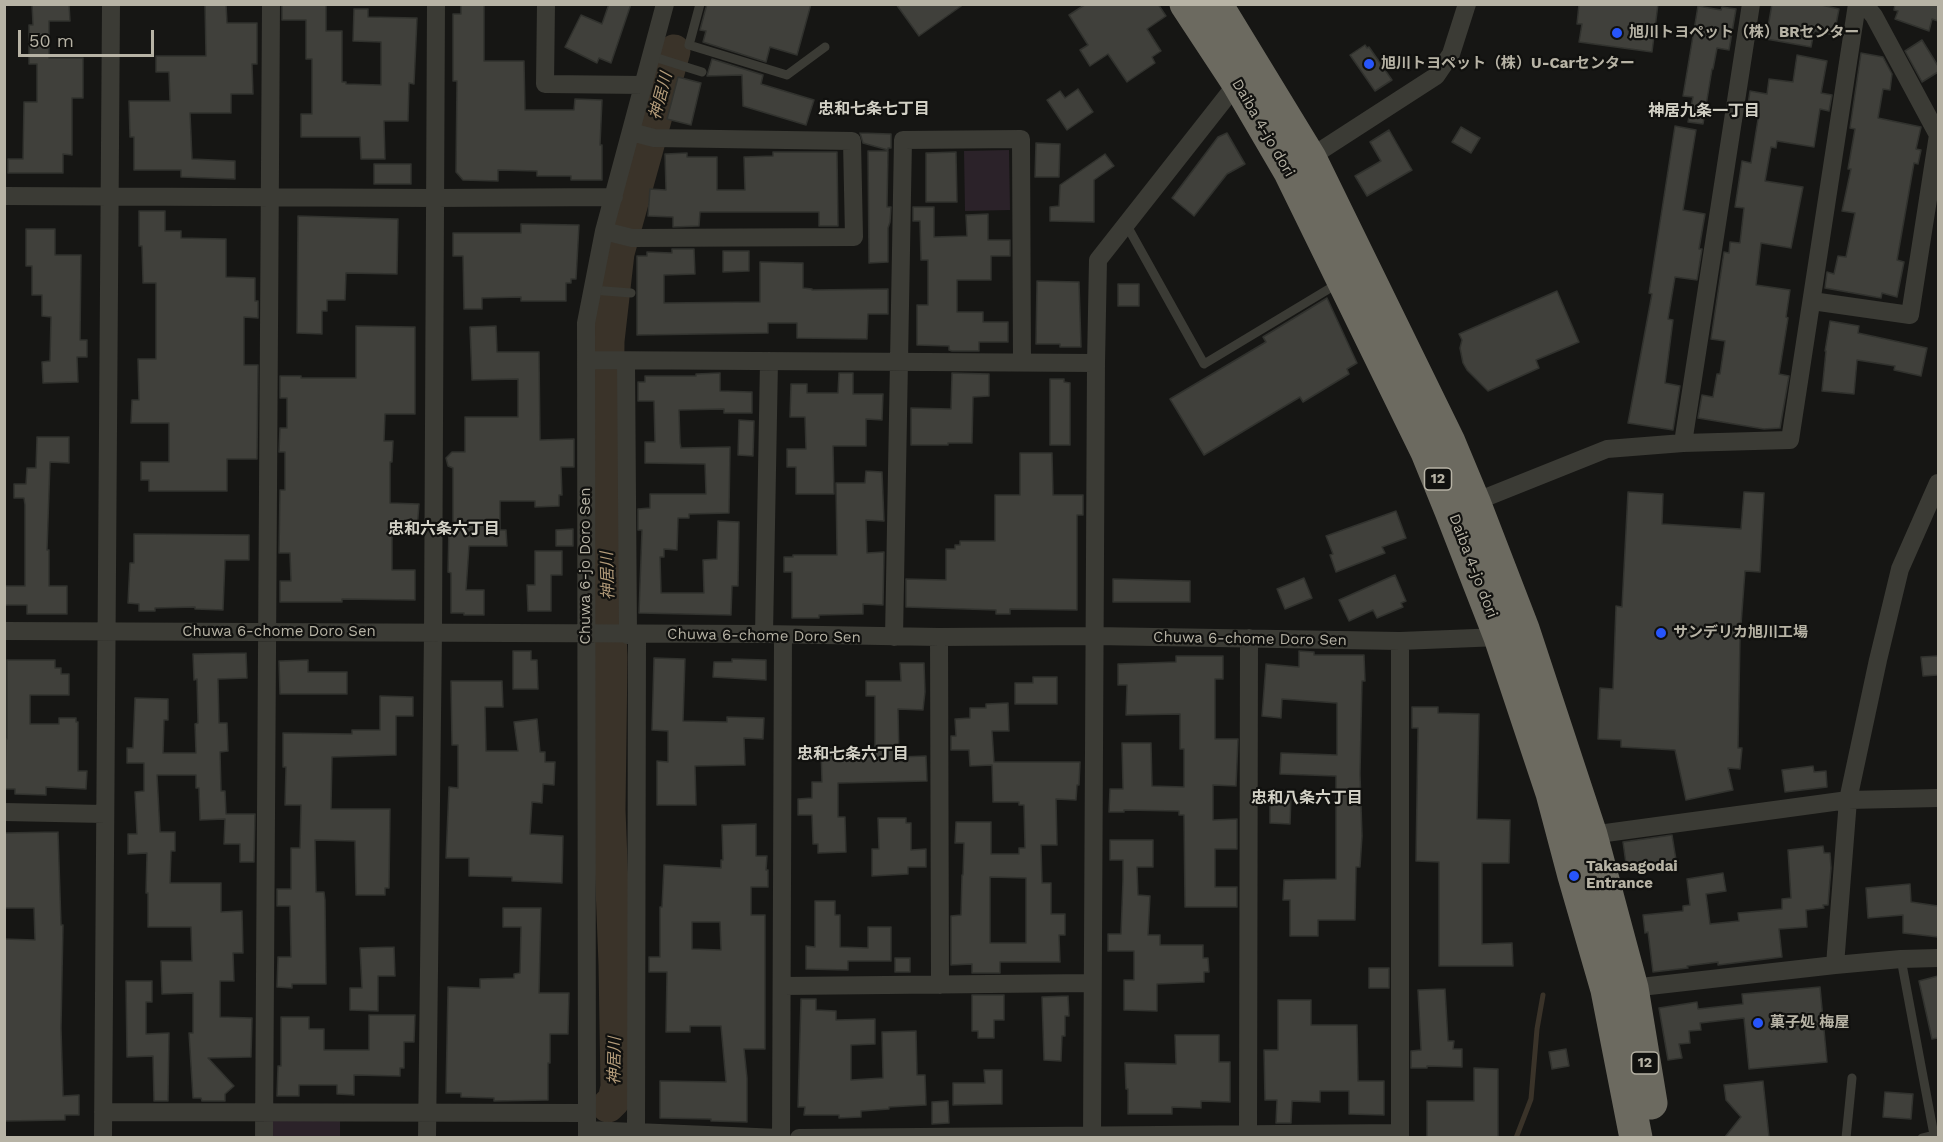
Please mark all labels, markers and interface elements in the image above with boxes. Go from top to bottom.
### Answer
scale bar [21,18,158,56]
place label: 旭川トヨペット（株）BRセンター [1629,24,1860,42]
marker: 旭川トヨペット（株）BRセンター [1610,26,1624,40]
text: 50 m [29,30,74,51]
place label: 旭川トヨペット（株）U-Carセンター [1381,55,1635,73]
marker: 旭川トヨペット（株）U-Carセンター [1362,57,1376,71]
water label: 神居川 [646,70,676,122]
street label: Daiba 4-jo dori [1228,76,1298,180]
district label: 忠和七条七丁目 [818,99,930,119]
district label: 神居九条一丁目 [1648,101,1760,121]
road number: 12 [1424,468,1452,490]
street label: Chuwa 6-jo Doro Sen [577,487,595,645]
street label: Daiba 4-jo dori [1445,512,1501,620]
district label: 忠和六条六丁目 [388,519,500,539]
water label: 神居川 [598,552,618,600]
street label: Chuwa 6-chome Doro Sen [182,623,376,641]
place label: サンデリカ旭川工場 [1673,624,1808,642]
street label: Chuwa 6-chome Doro Sen [667,625,861,647]
marker: サンデリカ旭川工場 [1654,626,1668,640]
street label: Chuwa 6-chome Doro Sen [1153,628,1347,650]
district label: 忠和七条六丁目 [797,744,909,764]
district label: 忠和八条六丁目 [1251,788,1363,808]
place label: Takasagodai Entrance [1586,858,1678,893]
marker: Takasagodai Entrance [1567,869,1581,883]
place label: 菓子処 梅屋 [1770,1014,1849,1032]
marker: 菓子処 梅屋 [1751,1016,1765,1030]
water label: 神居川 [605,1037,625,1085]
road number: 12 [1632,1052,1658,1074]

